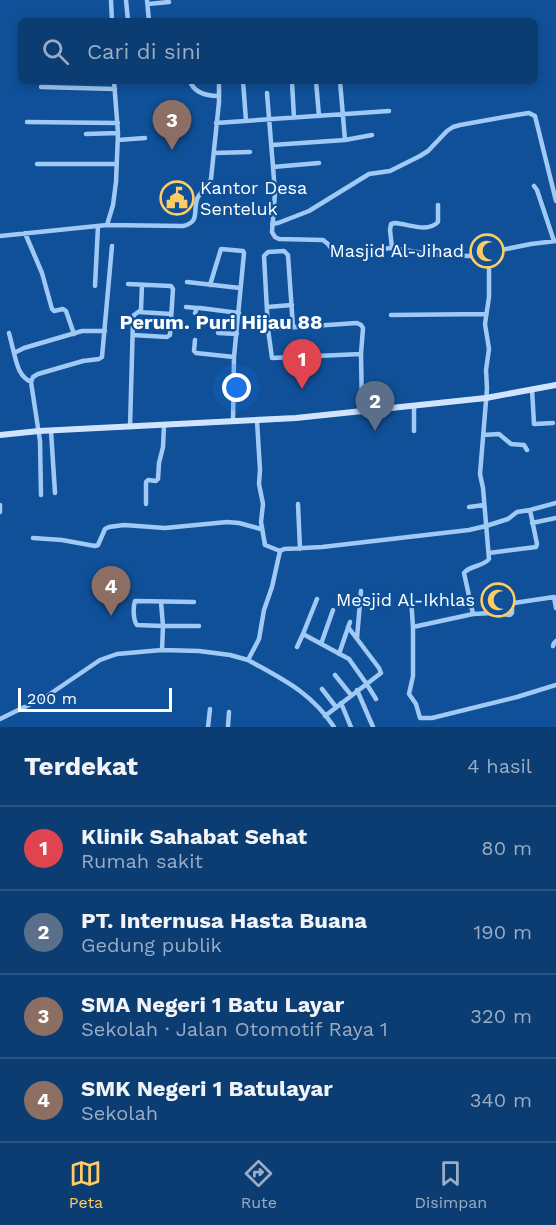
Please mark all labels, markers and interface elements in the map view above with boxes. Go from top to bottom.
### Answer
search box [18,18,538,84]
icon: search [39,35,72,68]
text: Cari di sini [87,39,201,64]
pin: 3 [152,100,192,150]
place label: Kantor Desa Senteluk [200,177,307,219]
public building icon: Kantor Desa Senteluk [159,180,195,216]
mosque icon: Masjid Al-Jihad [469,233,505,269]
place label: Masjid Al-Jihad [329,240,464,261]
district label: Perum. Puri Hijau 88 [119,310,323,334]
pin: 1 [282,340,322,389]
your location [222,373,251,402]
pin: 2 [356,382,394,431]
pin: 4 [92,566,130,616]
mosque icon: Mesjid Al-Ikhlas [480,582,516,618]
place label: Mesjid Al-Ikhlas [336,589,475,610]
scale bar [18,685,172,712]
text: 200 m [27,689,77,708]
text: Terdekat [24,751,138,781]
text: 4 hasil [467,754,532,778]
text: Klinik Sahabat Sehat [81,824,307,849]
text: 1 [39,836,48,860]
text: 80 m [481,836,532,860]
text: Rumah sakit [81,849,203,873]
text: PT. Internusa Hasta Buana [81,908,367,933]
text: 2 [38,920,49,944]
text: 190 m [474,920,532,944]
text: Gedung publik [81,933,222,957]
text: SMA Negeri 1 Batu Layar [81,992,344,1017]
text: 3 [38,1004,49,1028]
text: 320 m [470,1004,532,1028]
text: Sekolah · Jalan Otomotif Raya 1 [81,1017,388,1041]
text: SMK Negeri 1 Batulayar [81,1076,333,1101]
text: 4 [37,1088,50,1112]
text: 340 m [470,1088,532,1112]
text: Sekolah [81,1101,158,1125]
tab: Peta [69,1157,103,1212]
tab: Rute [241,1157,277,1212]
tab: Disimpan [415,1157,487,1212]

